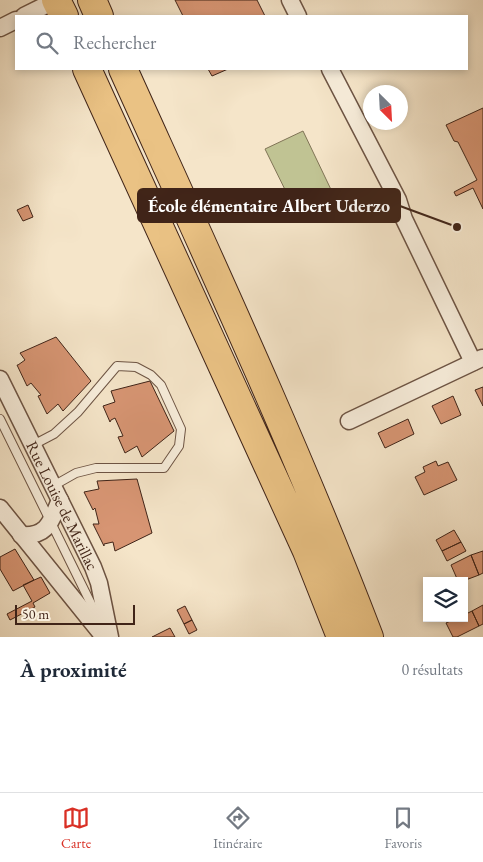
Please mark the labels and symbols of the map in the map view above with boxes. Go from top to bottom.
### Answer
north arrow [363,85,408,130]
callout: École élémentaire Albert Uderzo [138,189,400,222]
text: École élémentaire Albert Uderzo [148,194,390,217]
street label: Rue Louise de Marillac [22,437,103,573]
scale bar [15,602,135,625]

